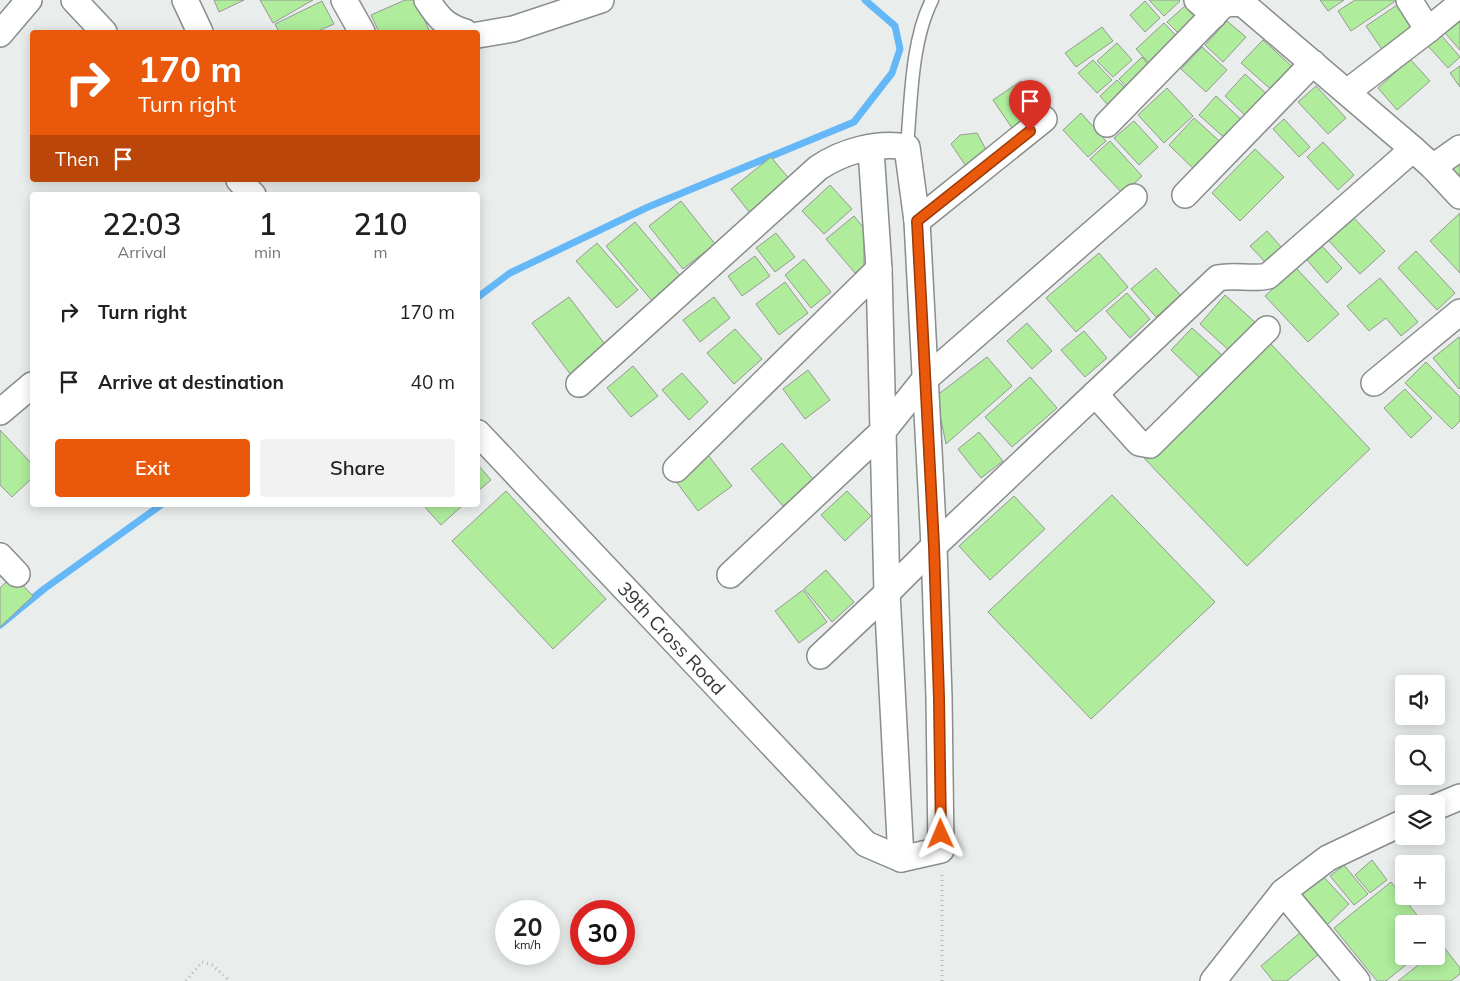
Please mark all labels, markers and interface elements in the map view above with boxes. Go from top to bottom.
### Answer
text: 170 m [138,47,242,91]
icon: right [55,50,120,115]
pin [1009,80,1051,131]
icon: arrive [1016,87,1044,115]
text: Turn right [138,90,236,118]
icon: arrive [109,145,137,173]
text: Then [55,147,99,171]
text: 22:03 [102,205,182,243]
text: 1 [259,205,277,243]
text: 210 [354,205,408,243]
text: Arrival [118,242,166,262]
text: min [254,242,281,262]
text: m [374,242,388,262]
icon: right [55,298,83,326]
text: Turn right [98,300,187,324]
text: 170 m [399,300,455,324]
icon: arrive [55,368,83,396]
text: Arrive at destination [98,370,284,394]
text: 40 m [411,370,455,394]
button: Exit [55,439,250,497]
button: Share [260,439,455,497]
street label: 39th Cross Road [613,576,731,700]
map controls [1395,675,1445,965]
button: sound [1395,675,1445,725]
button: search [1395,735,1445,785]
button: layers [1395,795,1445,845]
position arrow [914,807,966,859]
button: + [1395,855,1445,905]
speed limit sign: 30 [570,900,635,965]
text: 20 [512,911,543,942]
button: − [1395,915,1445,965]
text: km/h [514,937,541,952]

